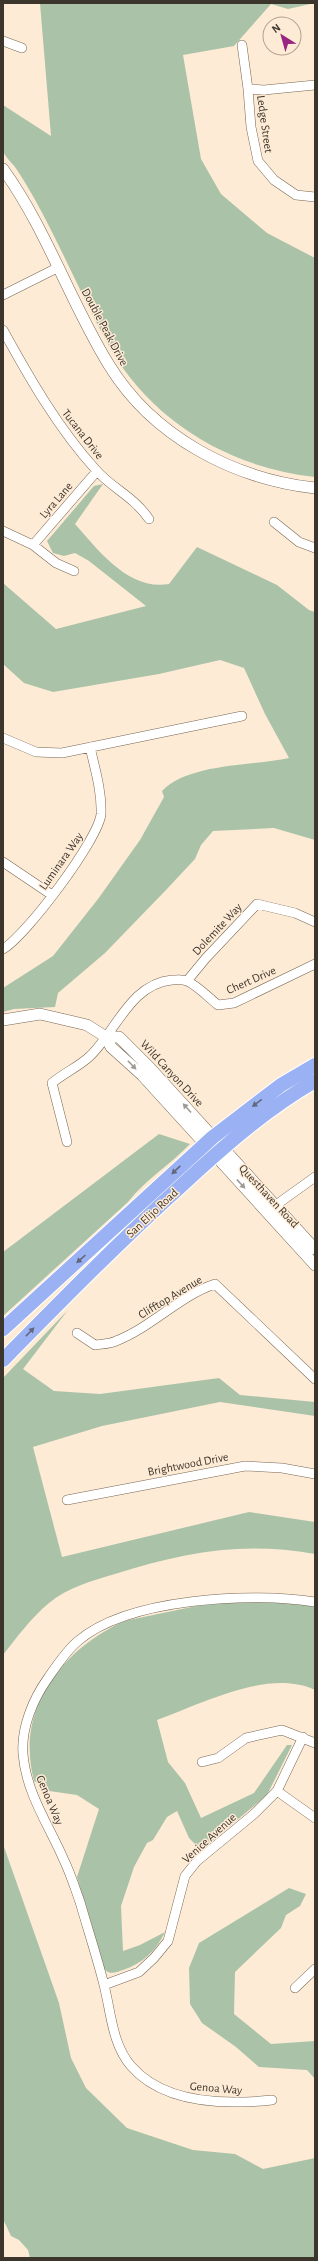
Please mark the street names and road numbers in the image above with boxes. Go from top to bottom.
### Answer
street label: Ledge Street [255,94,275,154]
street label: Double Peak Drive [80,286,130,368]
street label: Tucana Drive [60,407,106,461]
street label: Lyra Lane [37,480,75,521]
street label: Luminara Way [37,830,86,892]
street label: Dolemite Way [190,901,245,958]
street label: Chert Drive [225,964,277,996]
street label: Wild Canyon Drive [137,1037,206,1109]
street label: Questhaven Road [236,1162,301,1231]
street label: San Elijo Road [124,1186,181,1240]
street label: Clifftop Avenue [136,1273,204,1321]
street label: Brightwood Drive [147,1450,229,1478]
street label: Genoa Way [33,1773,66,1827]
street label: Venice Avenue [180,1811,238,1865]
street label: Genoa Way [189,2080,243,2097]

